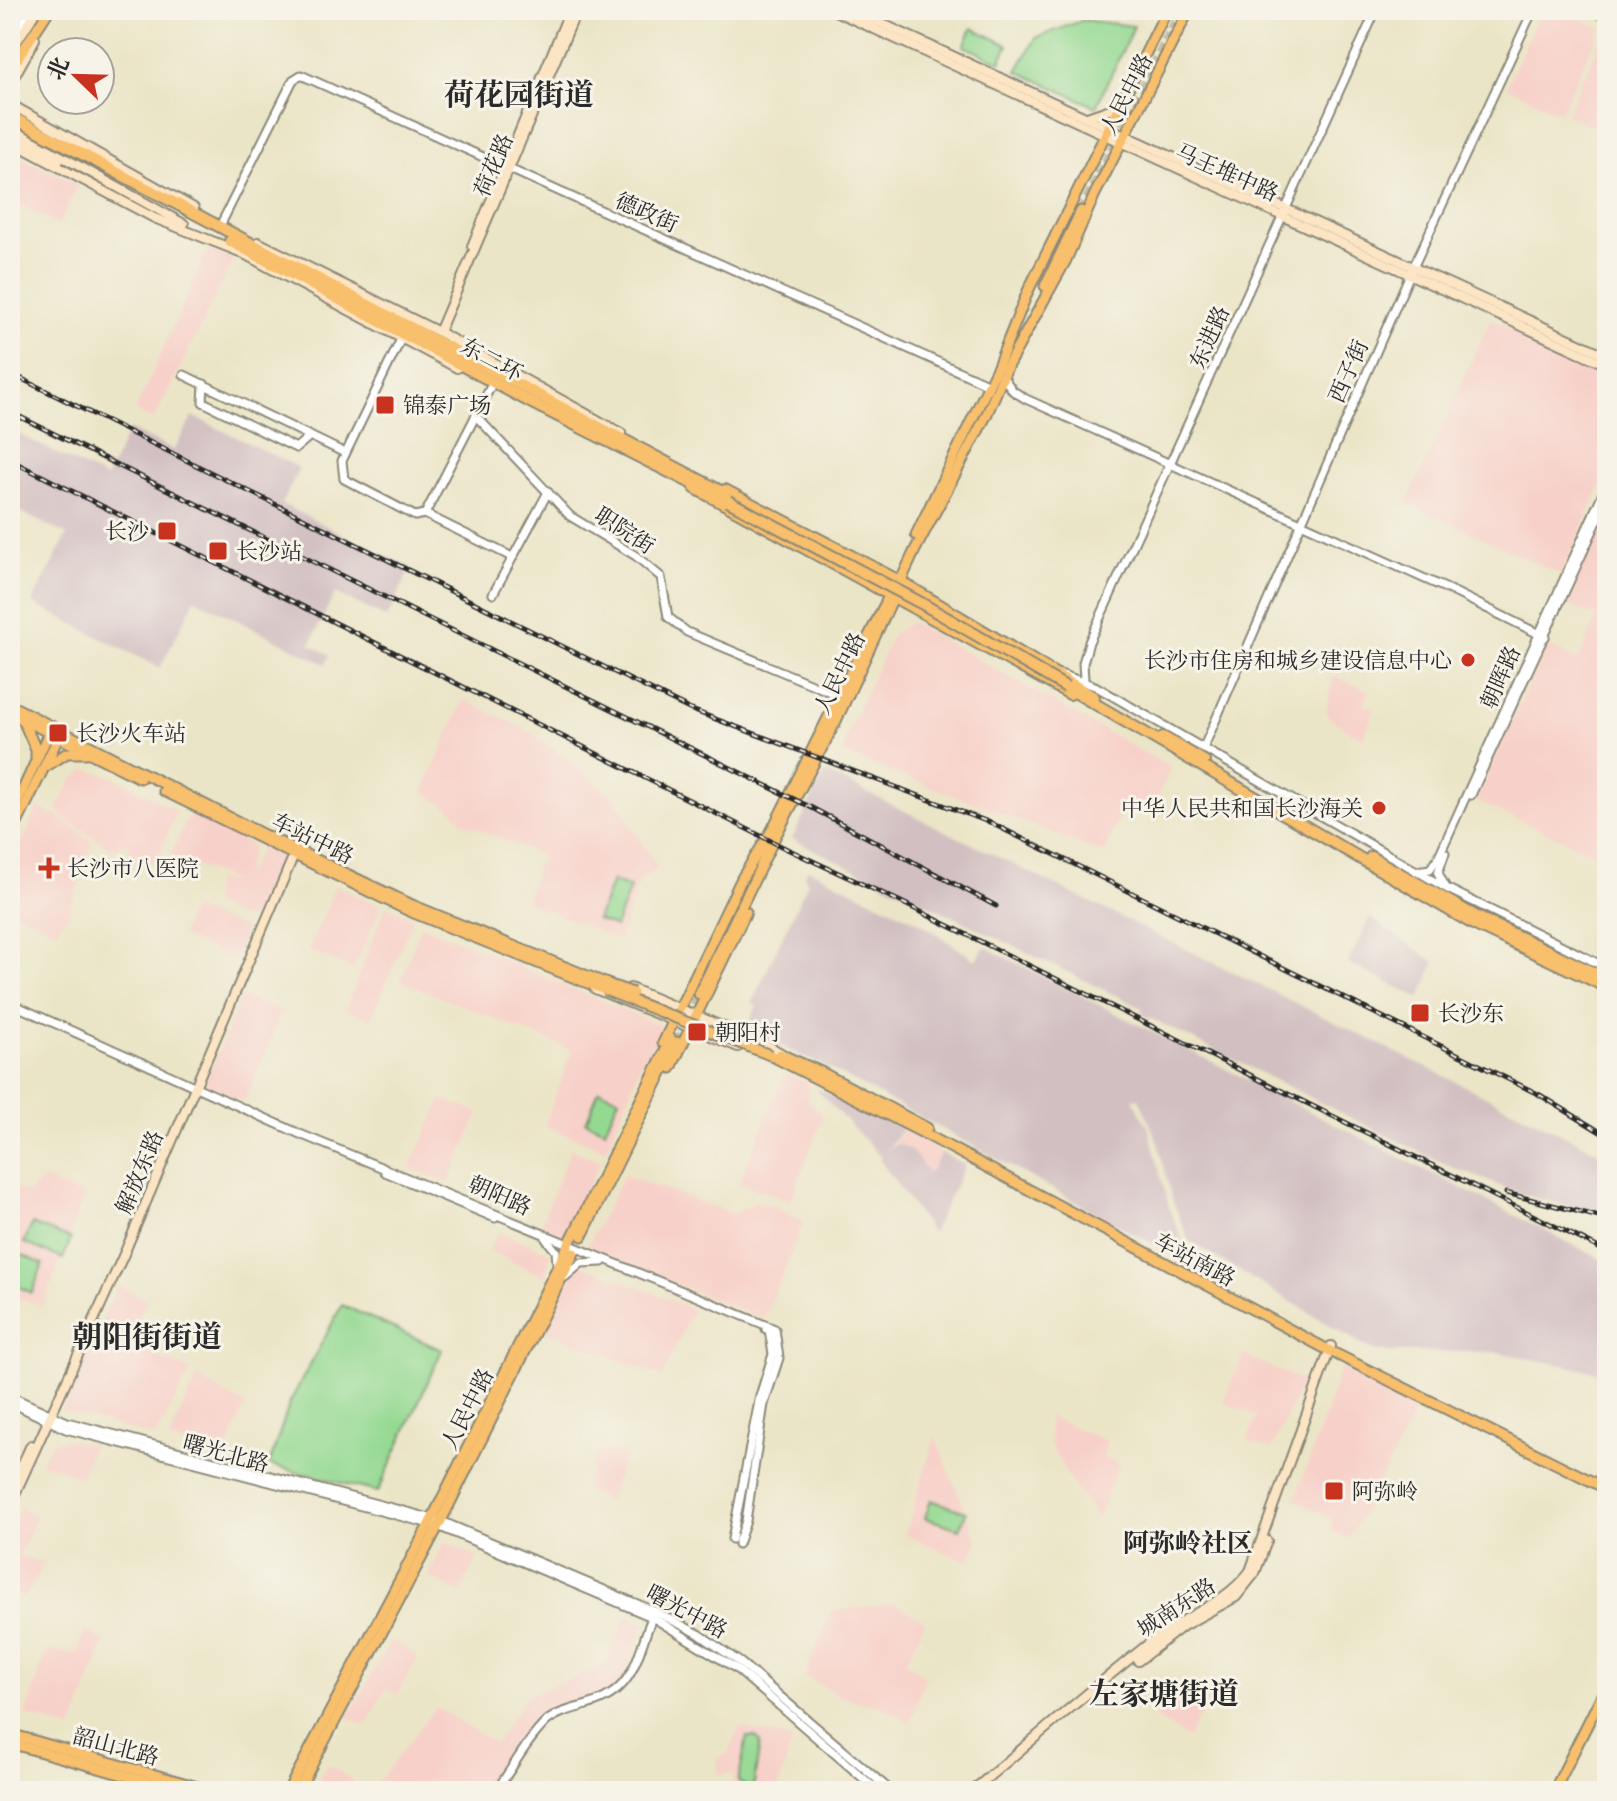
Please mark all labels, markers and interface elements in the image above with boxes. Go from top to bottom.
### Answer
north arrow [36,36,116,116]
street label: 人民中路 [1096,50,1158,139]
text: 北 [44,54,74,83]
district label: 荷花园街道 [444,79,594,112]
street label: 荷花路 [470,130,518,200]
street label: 马王堆中路 [1171,140,1282,206]
street label: 德政街 [612,189,682,237]
street label: 东进路 [1186,302,1234,372]
street label: 东二环 [457,334,526,386]
street label: 西子街 [1325,336,1373,406]
marker: 锦泰广场 [374,394,396,416]
place label: 锦泰广场 [403,394,491,418]
street label: 职院街 [590,503,659,559]
place label: 长沙 [105,520,149,544]
marker: 长沙 [156,520,178,542]
marker: 长沙站 [207,540,229,562]
place label: 长沙站 [236,540,302,564]
street label: 人民中路 [810,629,870,718]
street label: 朝晖路 [1477,642,1525,712]
place label: 长沙市住房和城乡建设信息中心 [1144,649,1452,673]
marker: 长沙市住房和城乡建设信息中心 [1459,651,1477,669]
marker: 长沙火车站 [47,722,69,744]
place label: 长沙火车站 [76,722,186,746]
place label: 中华人民共和国长沙海关 [1121,797,1363,821]
marker: 中华人民共和国长沙海关 [1370,799,1388,817]
street label: 车站中路 [268,809,357,869]
marker: 长沙市八医院 [38,857,60,879]
place label: 长沙市八医院 [67,857,199,881]
marker: 长沙东 [1409,1002,1431,1024]
place label: 长沙东 [1438,1002,1504,1026]
marker: 朝阳村 [686,1021,708,1043]
place label: 朝阳村 [715,1021,781,1045]
street label: 解放东路 [112,1127,168,1218]
street label: 朝阳路 [465,1172,535,1220]
street label: 车站南路 [1150,1229,1239,1291]
district label: 朝阳街街道 [72,1321,222,1354]
street label: 人民中路 [437,1365,499,1454]
street label: 曙光北路 [180,1431,271,1477]
marker: 阿弥岭 [1323,1480,1345,1502]
place label: 阿弥岭 [1352,1480,1418,1504]
district label: 阿弥岭社区 [1123,1529,1253,1558]
street label: 城南东路 [1133,1574,1220,1642]
street label: 曙光中路 [642,1581,731,1643]
district label: 左家塘街道 [1089,1678,1239,1711]
street label: 韶山北路 [70,1724,161,1770]

